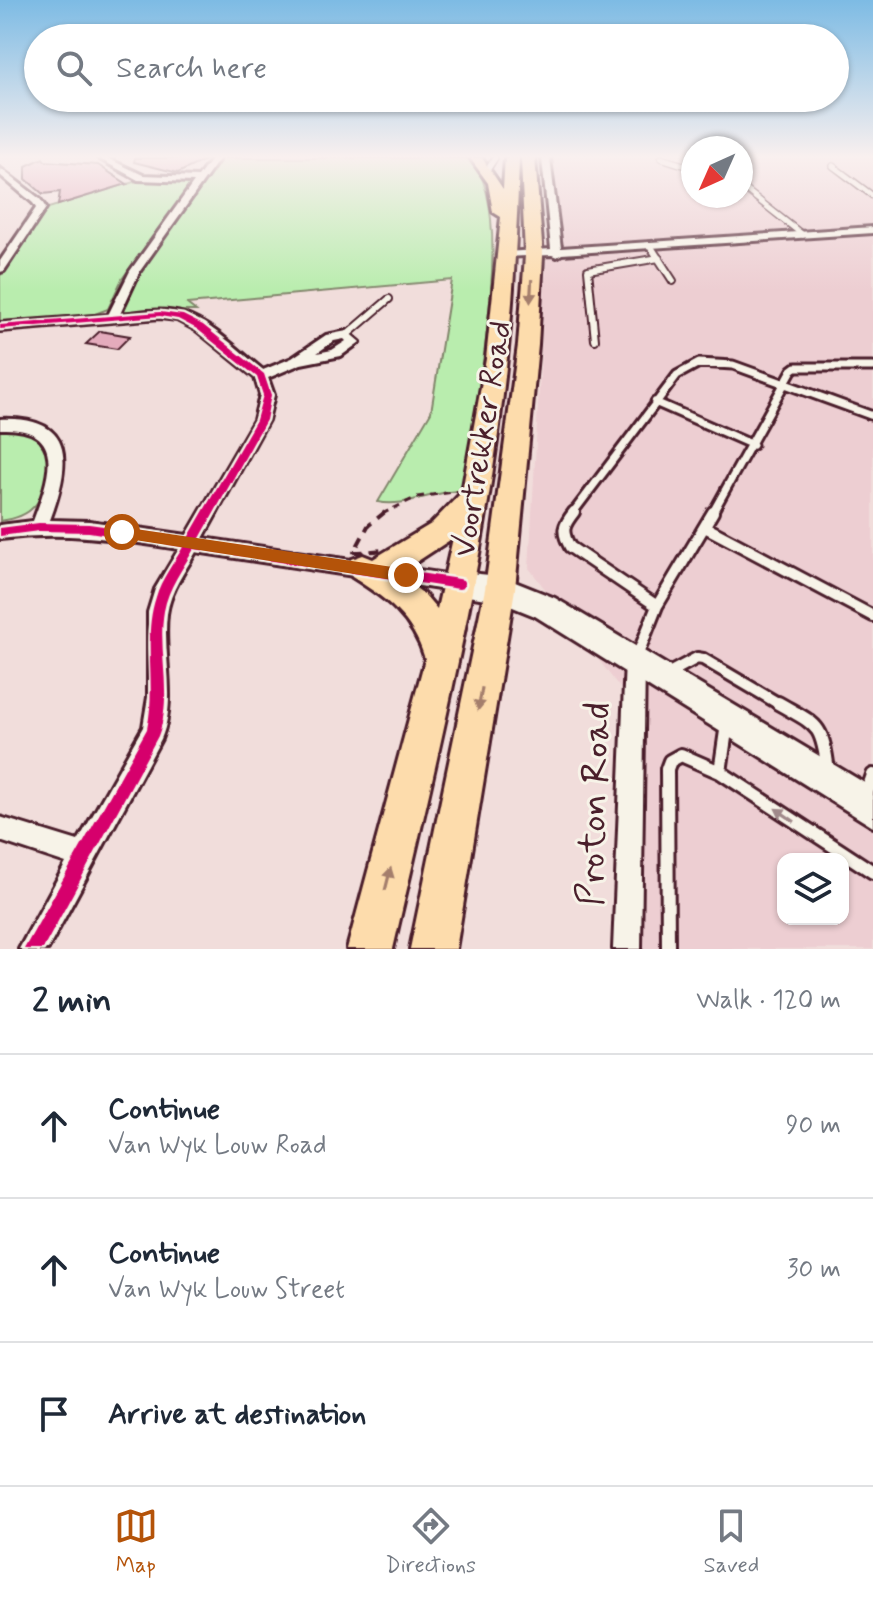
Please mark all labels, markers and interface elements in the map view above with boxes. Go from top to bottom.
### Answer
search box [24,24,849,112]
icon: search [52,46,96,90]
text: Search here [116,49,267,88]
north arrow [681,136,753,208]
one-way arrow [525,279,538,304]
street label: Voortrekker Road [444,318,522,560]
route start [104,514,140,550]
route end [388,557,424,593]
one-way arrow [473,687,485,712]
street label: Proton Road [567,701,623,907]
one-way arrow [774,807,795,822]
map controls [777,853,849,925]
button: layers [777,853,849,925]
one-way arrow [382,867,394,892]
text: 2 min [32,979,112,1024]
text: Walk · 120 m [696,984,841,1018]
text: Continue [108,1090,220,1129]
icon: ahead [32,1104,76,1148]
text: 90 m [786,1109,841,1143]
text: Van Wyk Louw Road [108,1129,327,1163]
text: Continue [108,1234,220,1273]
icon: ahead [32,1248,76,1292]
text: 30 m [787,1253,841,1287]
text: Van Wyk Louw Street [108,1273,345,1307]
icon: arrive [32,1392,76,1436]
text: Arrive at destination [108,1395,366,1434]
tab: Map [114,1504,158,1580]
tab: Directions [385,1504,476,1580]
tab: Saved [704,1504,759,1580]

